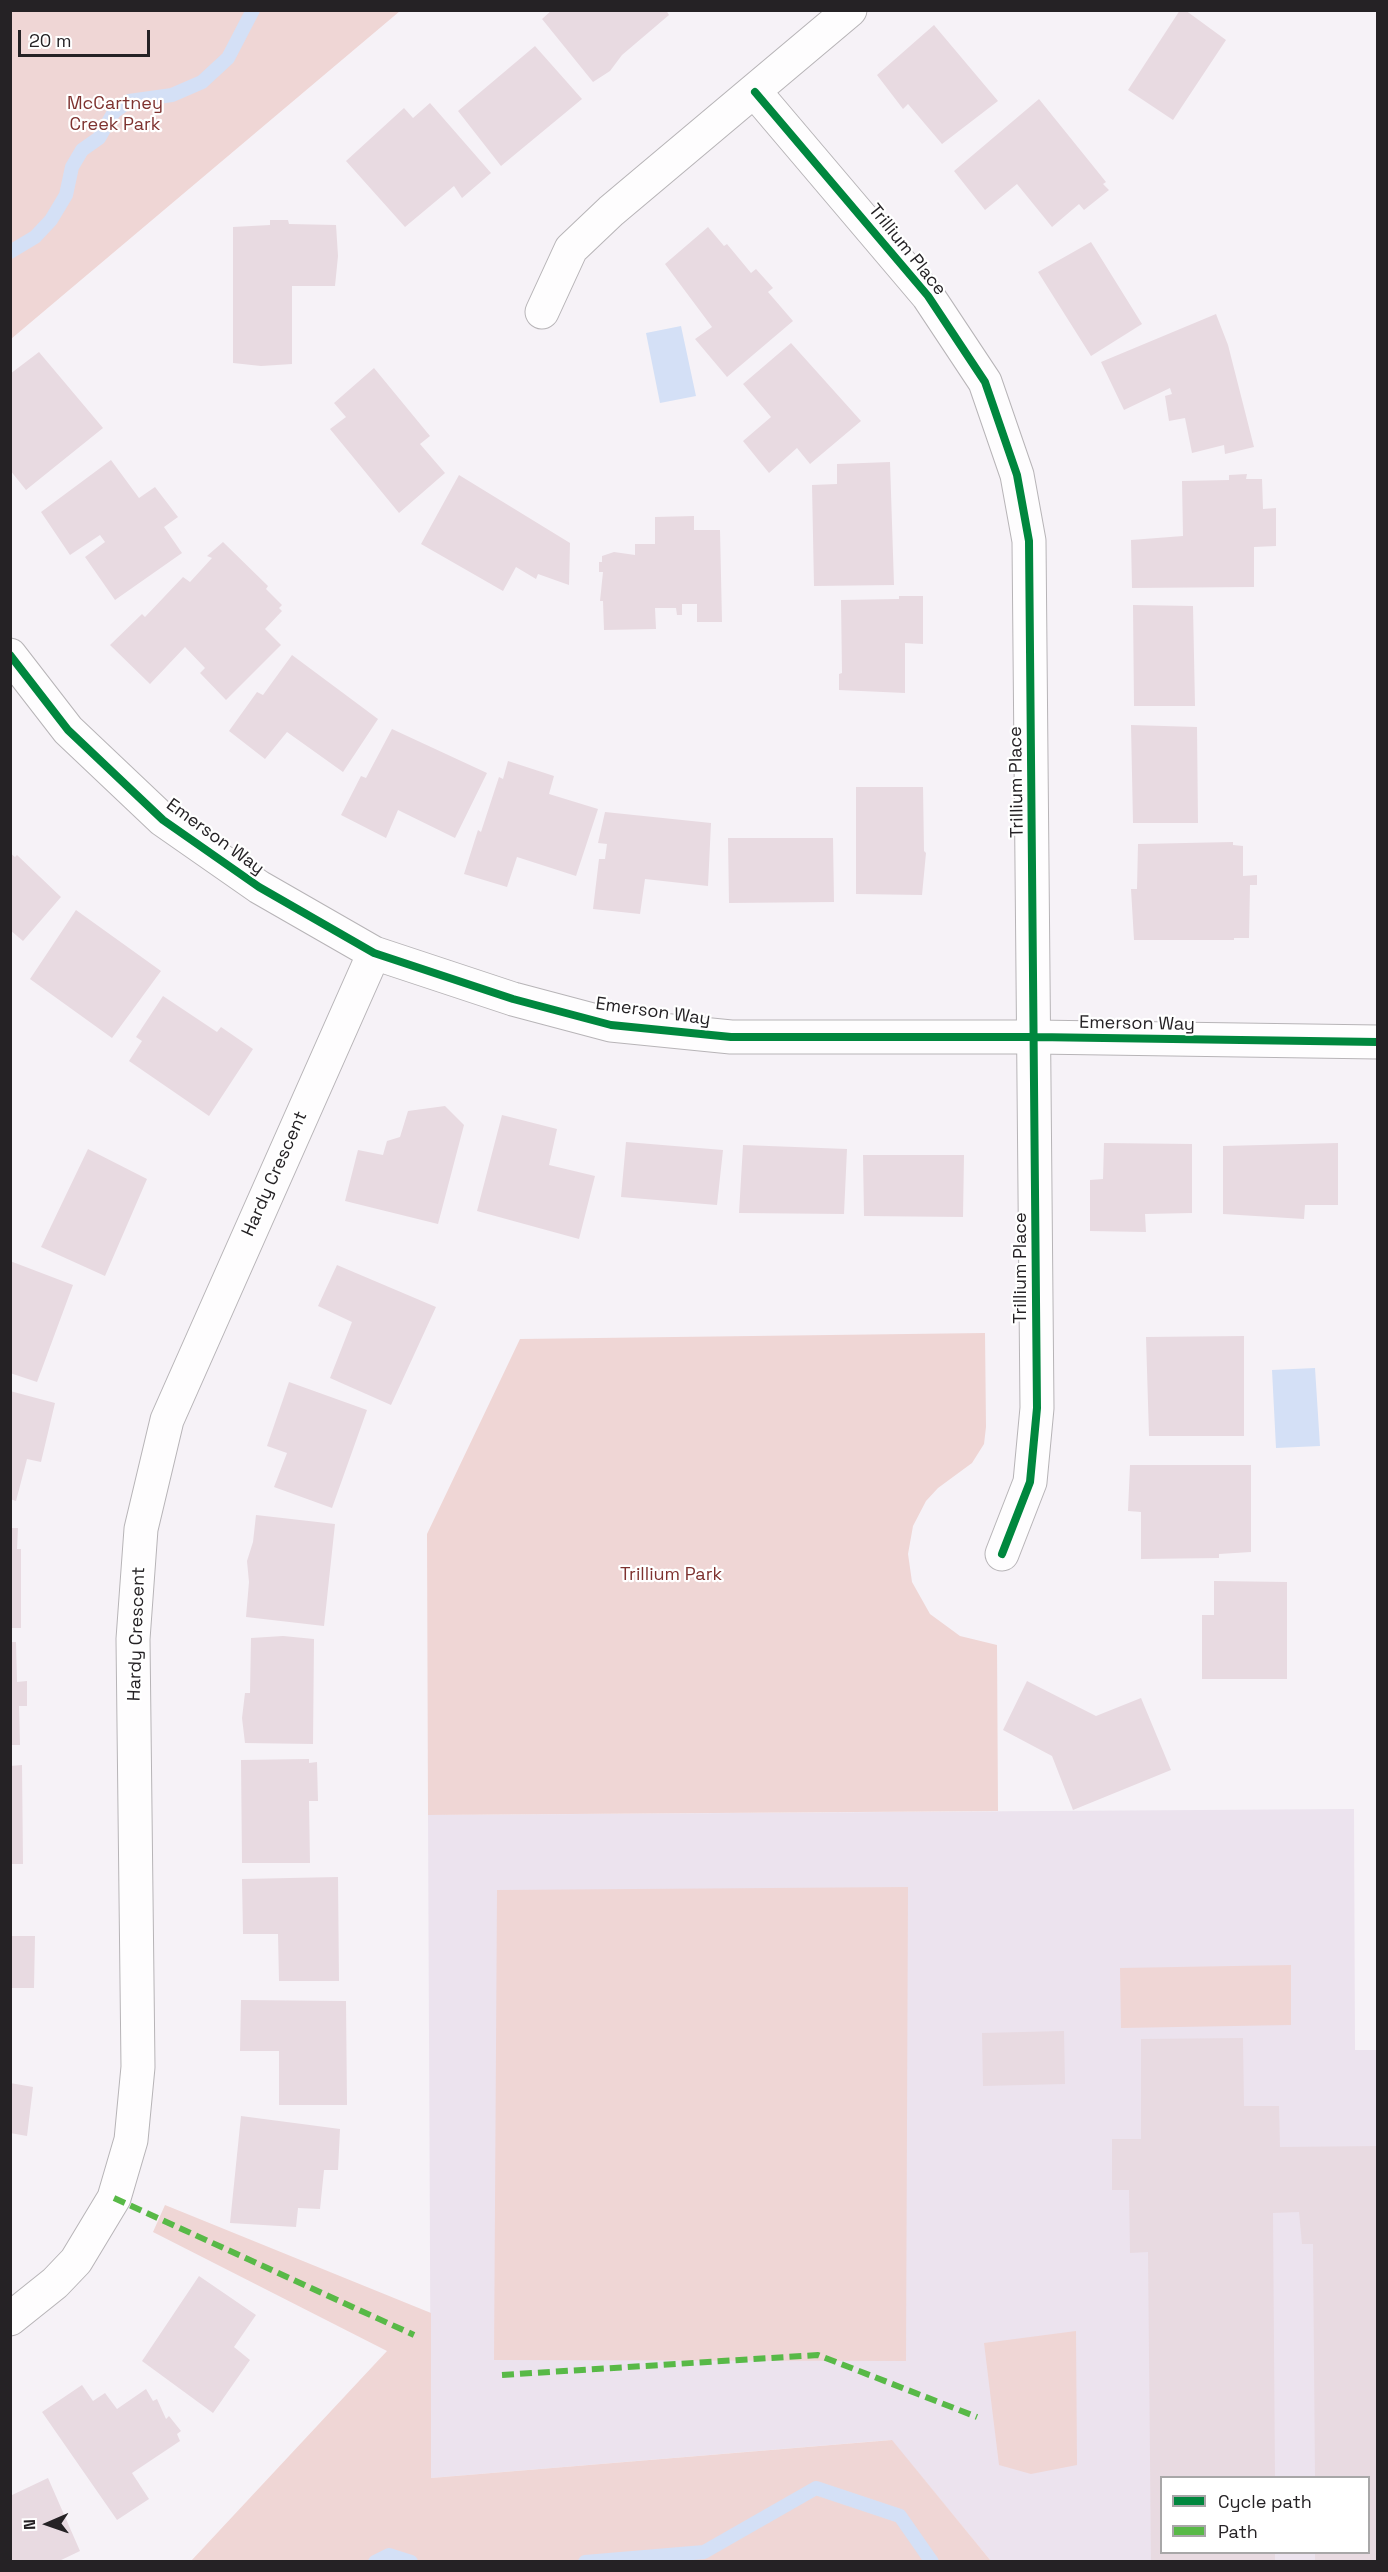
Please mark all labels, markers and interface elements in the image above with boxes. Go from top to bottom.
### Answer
scale bar [21,18,153,56]
text: 20 m [29,29,72,52]
park label: McCartney Creek Park [67,93,163,136]
street label: Trillium Place [864,200,950,300]
street label: Trillium Place [1005,726,1029,838]
street label: Emerson Way [162,794,268,880]
street label: Emerson Way [594,993,712,1031]
street label: Emerson Way [1079,1012,1195,1036]
street label: Hardy Crescent [238,1108,312,1240]
street label: Trillium Place [1010,1212,1032,1324]
park label: Trillium Park [620,1564,722,1586]
street label: Hardy Crescent [124,1566,150,1702]
legend [1160,2476,1370,2554]
text: Cycle path [1218,2490,1312,2513]
north arrow [18,2494,78,2554]
text: N [19,2519,40,2530]
text: Path [1218,2520,1258,2543]

